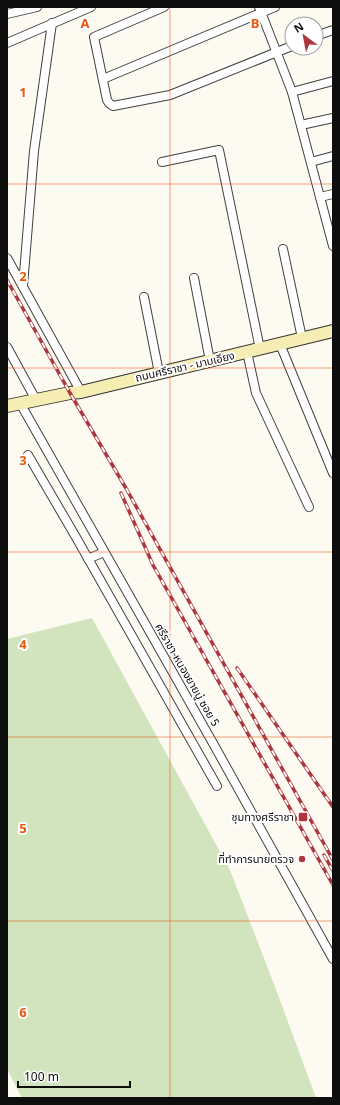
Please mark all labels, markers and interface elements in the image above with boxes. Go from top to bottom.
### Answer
text: A [81,14,90,34]
text: B [251,14,260,34]
north arrow [284,16,324,56]
text: N [291,18,307,38]
text: 1 [19,83,27,103]
text: 2 [19,267,27,287]
street label: ถนนศรีราชา - มาบเอียง [134,347,237,387]
text: 3 [19,451,27,471]
street label: ศรีราชา-หนองยายบู่ ซอย 5 [150,620,224,730]
text: 4 [19,635,27,655]
place label: ชุมทางศรีราชา [231,809,294,826]
marker: ชุมทางศรีราชา [297,811,309,823]
text: 5 [19,819,27,839]
place label: ที่ทำการนายตรวจ [218,851,294,868]
marker: ที่ทำการนายตรวจ [297,854,307,864]
text: 6 [19,1003,27,1023]
scale bar [18,1063,130,1089]
text: 100 m [24,1068,59,1086]

